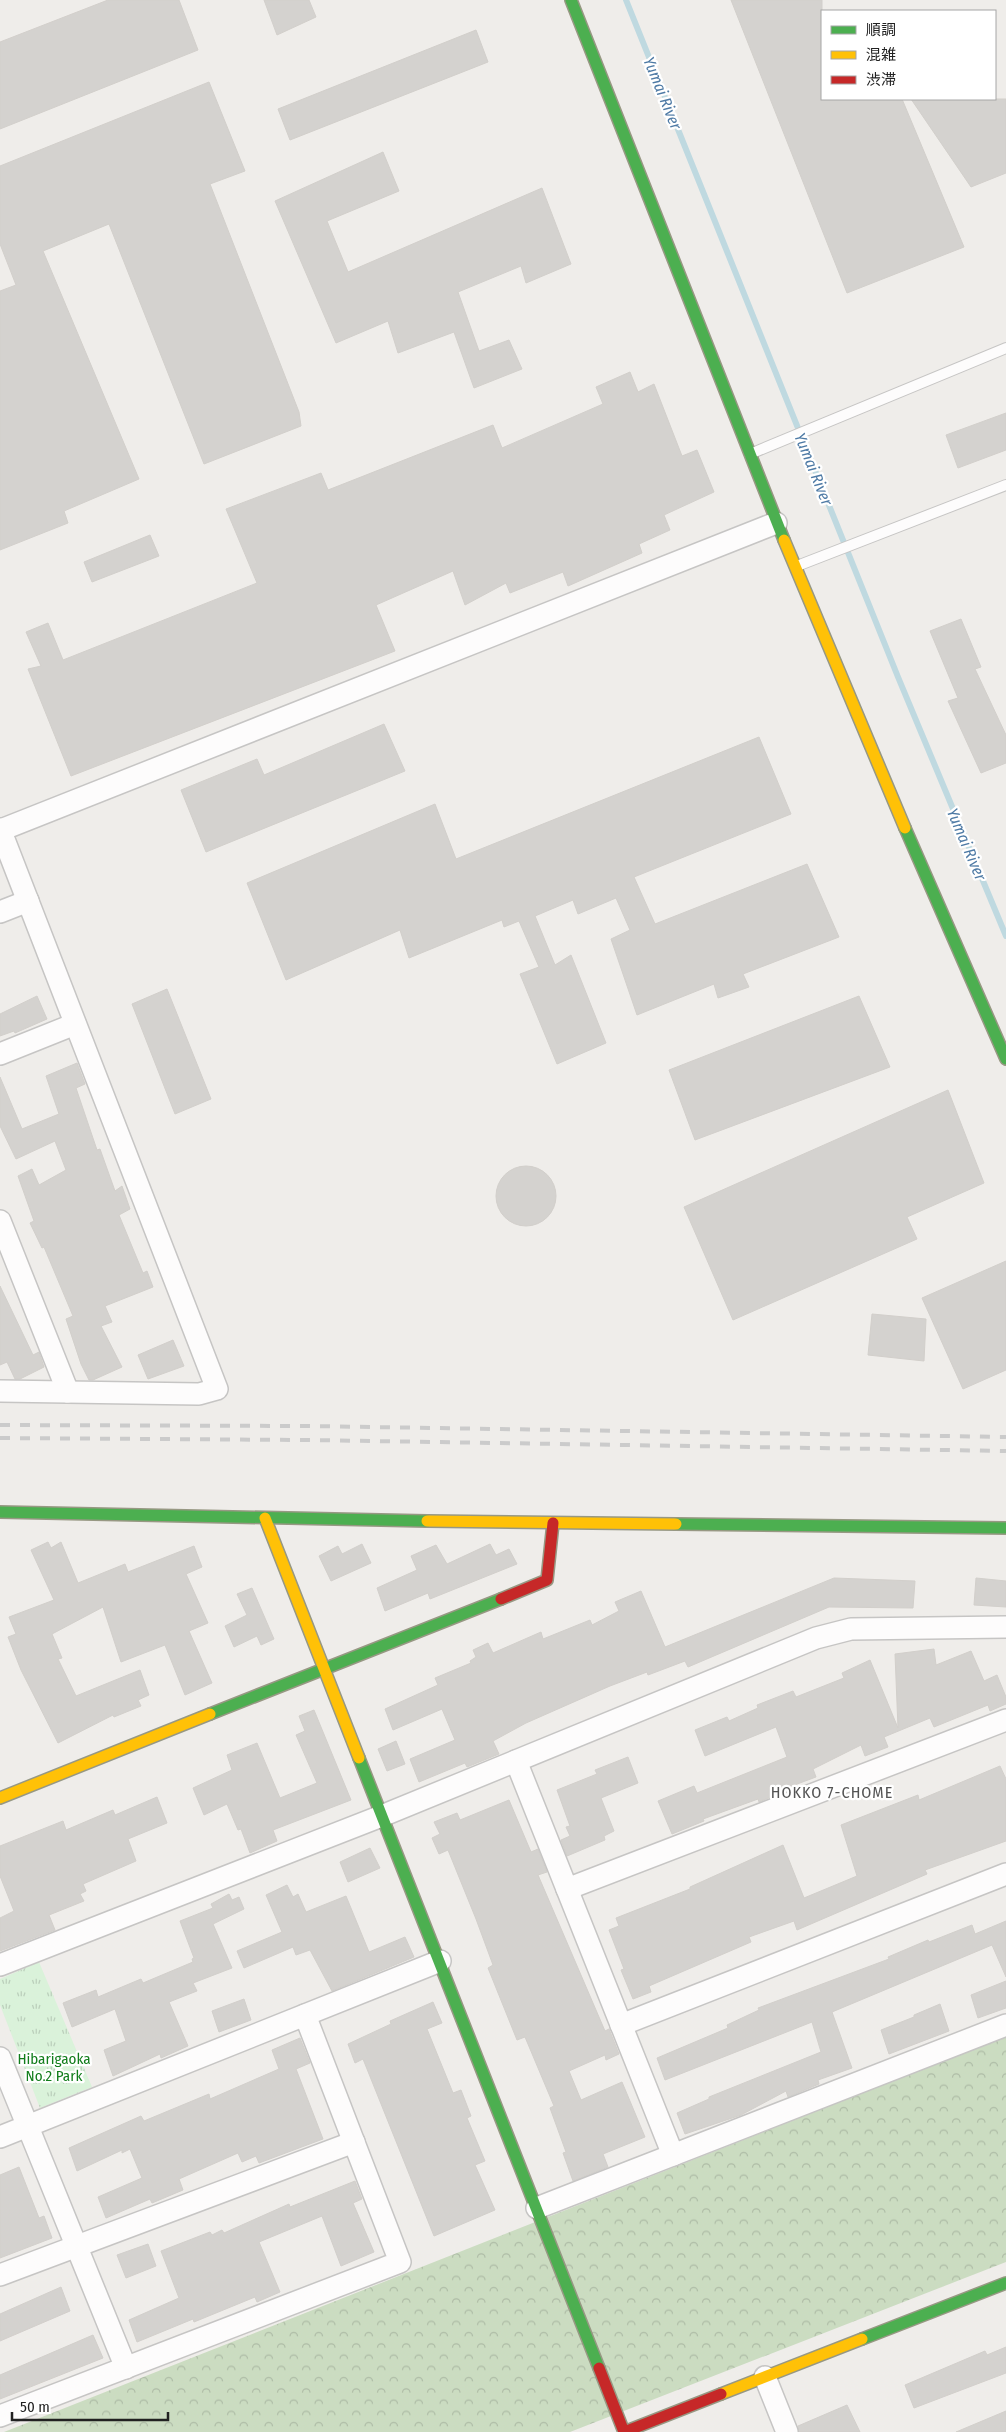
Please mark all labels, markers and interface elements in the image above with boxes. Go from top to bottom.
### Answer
legend [821,10,996,100]
text: 順調 [866,21,896,39]
text: 混雑 [866,46,896,64]
water label: Yumai River [639,54,686,133]
text: 渋滞 [866,71,896,89]
water label: Yumai River [790,430,837,509]
water label: Yumai River [943,805,990,884]
district label: HOKKO 7-CHOME [771,1783,893,1802]
park label: Hibarigaoka No.2 Park [17,2050,91,2085]
scale bar [12,2390,169,2422]
text: 50 m [20,2398,50,2416]

